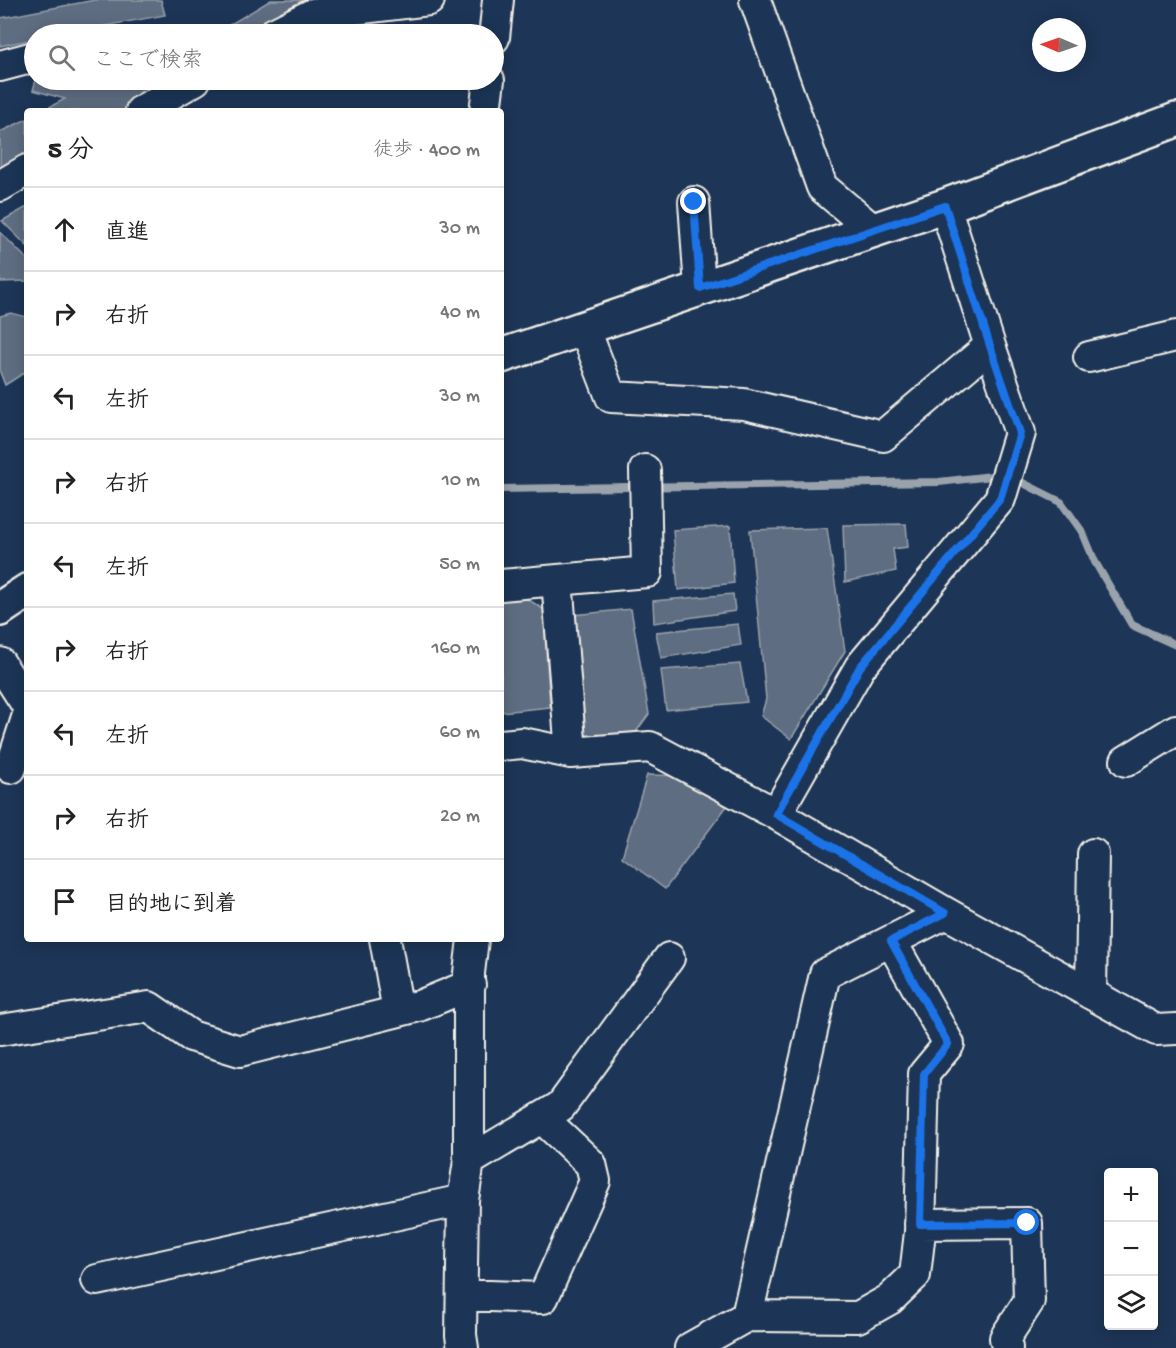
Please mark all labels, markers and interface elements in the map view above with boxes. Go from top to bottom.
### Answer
north arrow [1032,18,1086,72]
search box [24,24,504,90]
icon: search [45,41,78,74]
text: ここで検索 [93,49,203,75]
text: 5 分 [48,137,94,168]
text: 徒歩 · 400 m [373,140,480,163]
route end [680,188,706,214]
icon: ahead [48,213,81,246]
text: 30 m [439,218,480,241]
text: 直進 [105,221,149,247]
icon: right [48,297,81,330]
text: 40 m [440,302,480,325]
text: 右折 [105,305,149,331]
icon: left [48,381,81,414]
text: 30 m [439,386,480,409]
text: 左折 [105,389,149,415]
icon: right [48,465,81,498]
text: 10 m [442,470,480,493]
text: 右折 [105,473,149,499]
icon: left [48,549,81,582]
text: 50 m [439,554,480,577]
text: 左折 [105,557,149,583]
icon: right [48,633,81,666]
text: 160 m [431,638,480,661]
text: 右折 [105,641,149,667]
icon: left [48,717,81,750]
text: 60 m [440,722,480,745]
text: 左折 [105,725,149,751]
icon: right [48,801,81,834]
text: 20 m [440,806,480,829]
text: 右折 [105,809,149,835]
icon: arrive [48,885,81,918]
text: 目的地に到着 [105,893,237,919]
map controls [1104,1168,1158,1330]
button: + [1104,1168,1158,1222]
route start [1013,1209,1039,1235]
button: − [1104,1222,1158,1276]
button: layers [1104,1276,1158,1330]

